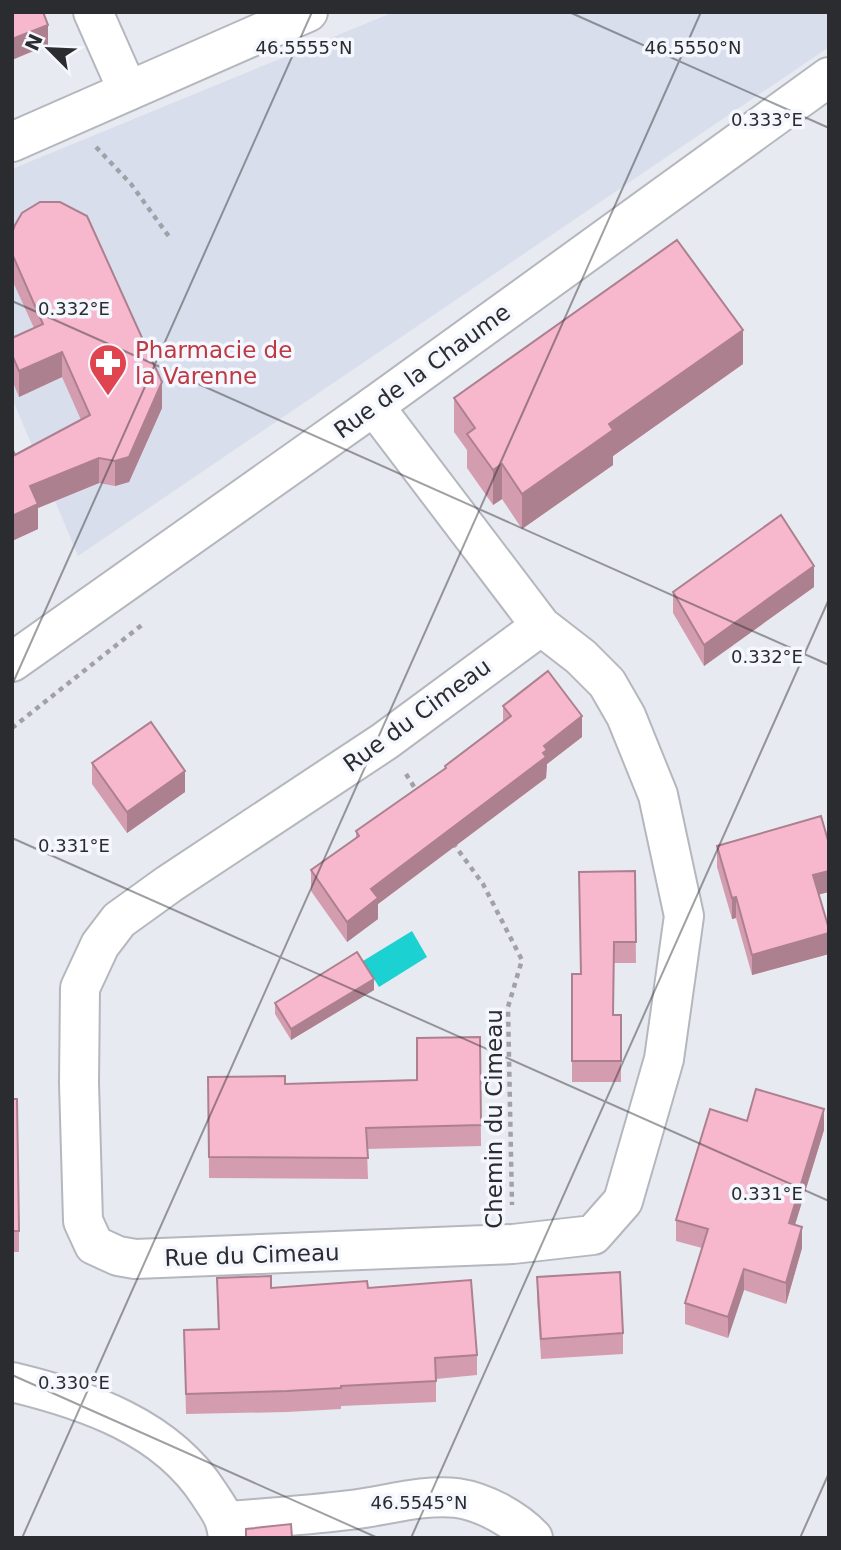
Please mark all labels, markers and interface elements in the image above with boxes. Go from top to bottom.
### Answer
north arrow [14,14,84,84]
text: N [20,30,47,54]
text: 46.5555°N [256,37,352,58]
text: 46.5550°N [645,37,741,58]
text: 0.333°E [731,109,803,130]
text: 0.332°E [38,298,110,319]
street label: Rue de la Chaume [329,299,515,443]
place label: Pharmacie de la Varenne [135,337,292,389]
pharmacy icon: Pharmacie de la Varenne [87,342,129,397]
text: 0.332°E [731,646,803,667]
street label: Rue du Cimeau [339,653,495,777]
text: 0.331°E [38,835,110,856]
street label: Chemin du Cimeau [481,1009,507,1229]
text: 0.331°E [731,1183,803,1204]
street label: Rue du Cimeau [164,1239,340,1271]
text: 0.330°E [38,1372,110,1393]
text: 46.5545°N [371,1492,467,1513]

